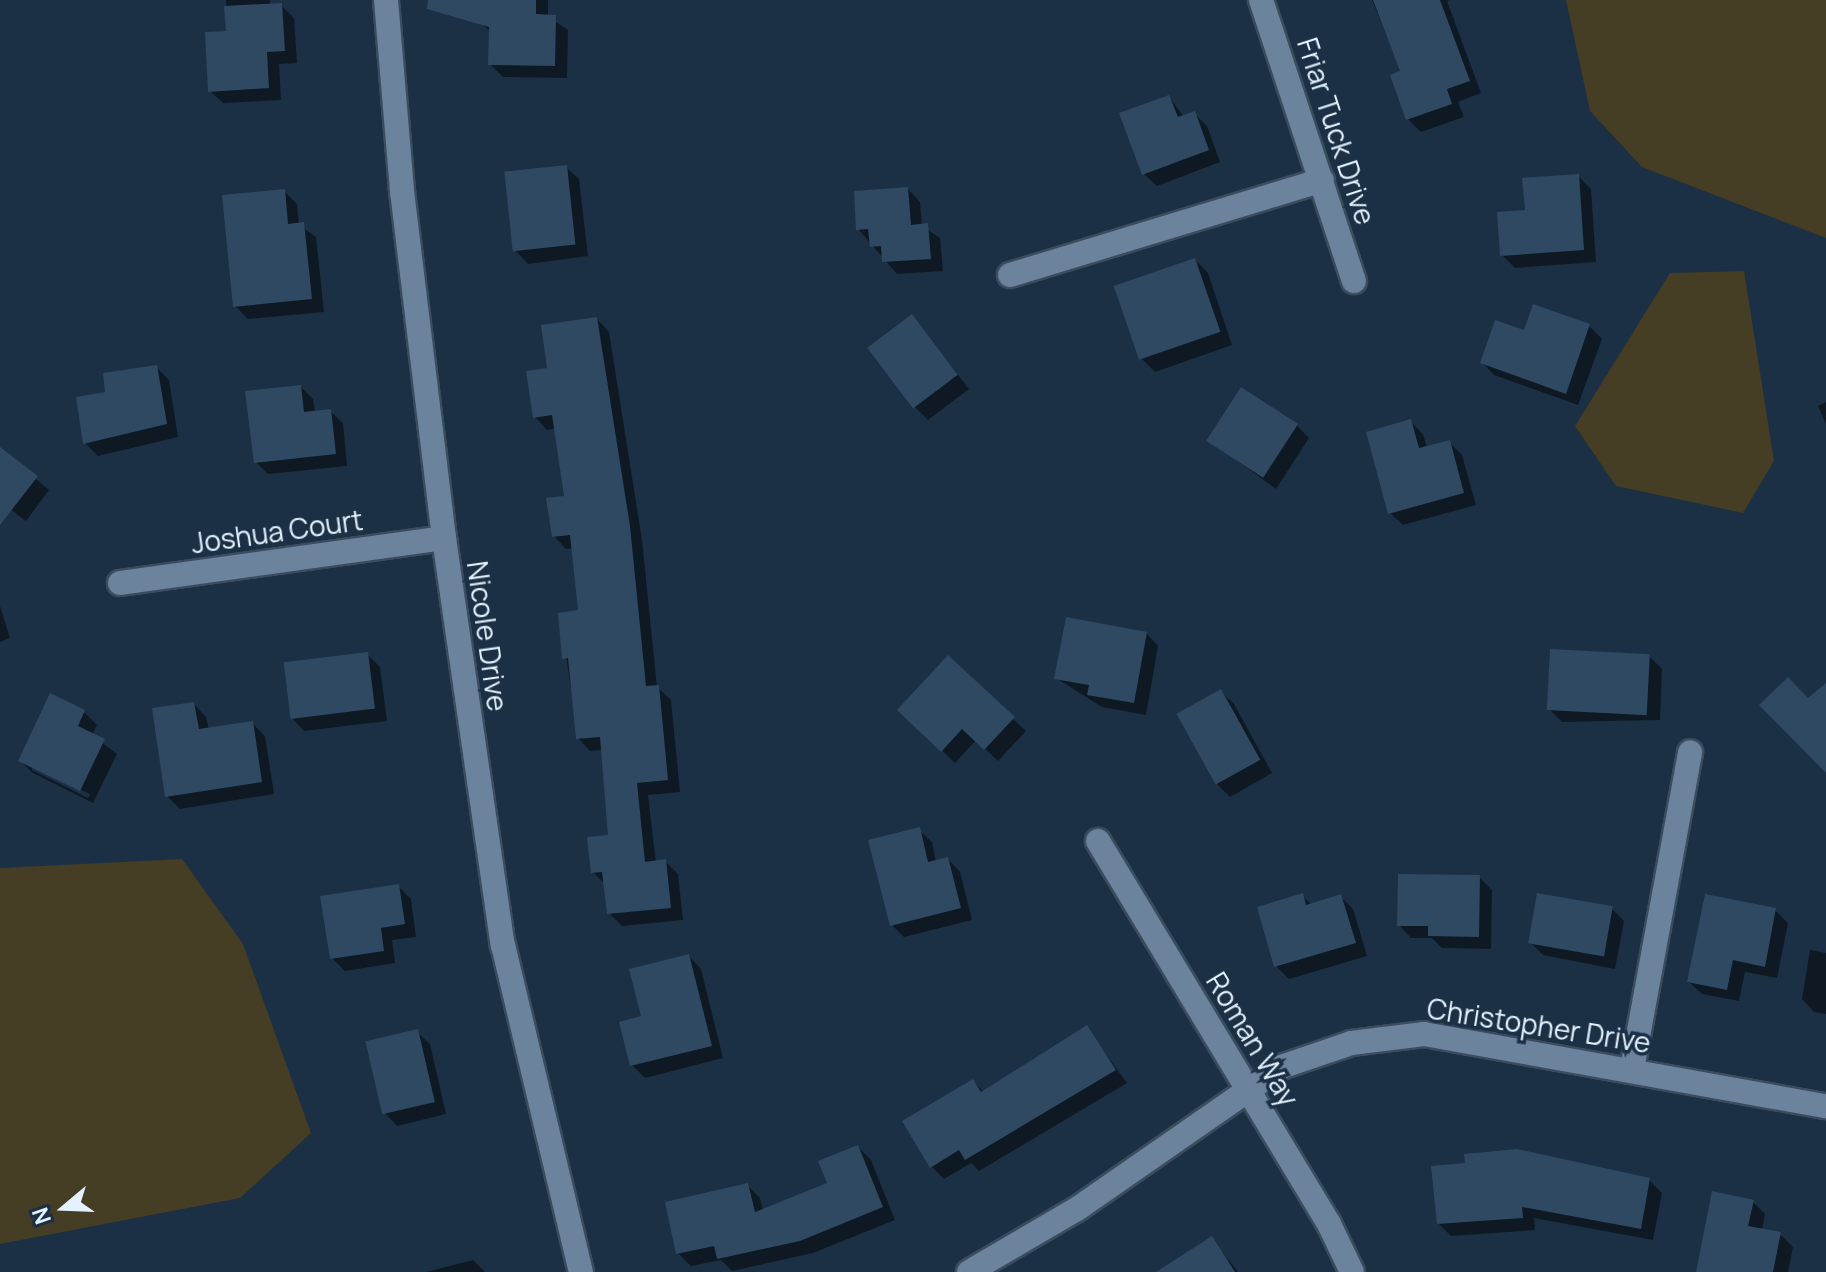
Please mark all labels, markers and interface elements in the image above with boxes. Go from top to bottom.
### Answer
street label: Friar Tuck Drive [1291,33,1383,229]
street label: Joshua Court [189,502,365,560]
street label: Nicole Drive [461,559,515,713]
street label: Roman Way [1200,966,1306,1112]
street label: Christopher Drive [1425,991,1653,1059]
north arrow [24,1168,104,1248]
text: N [25,1203,58,1228]

